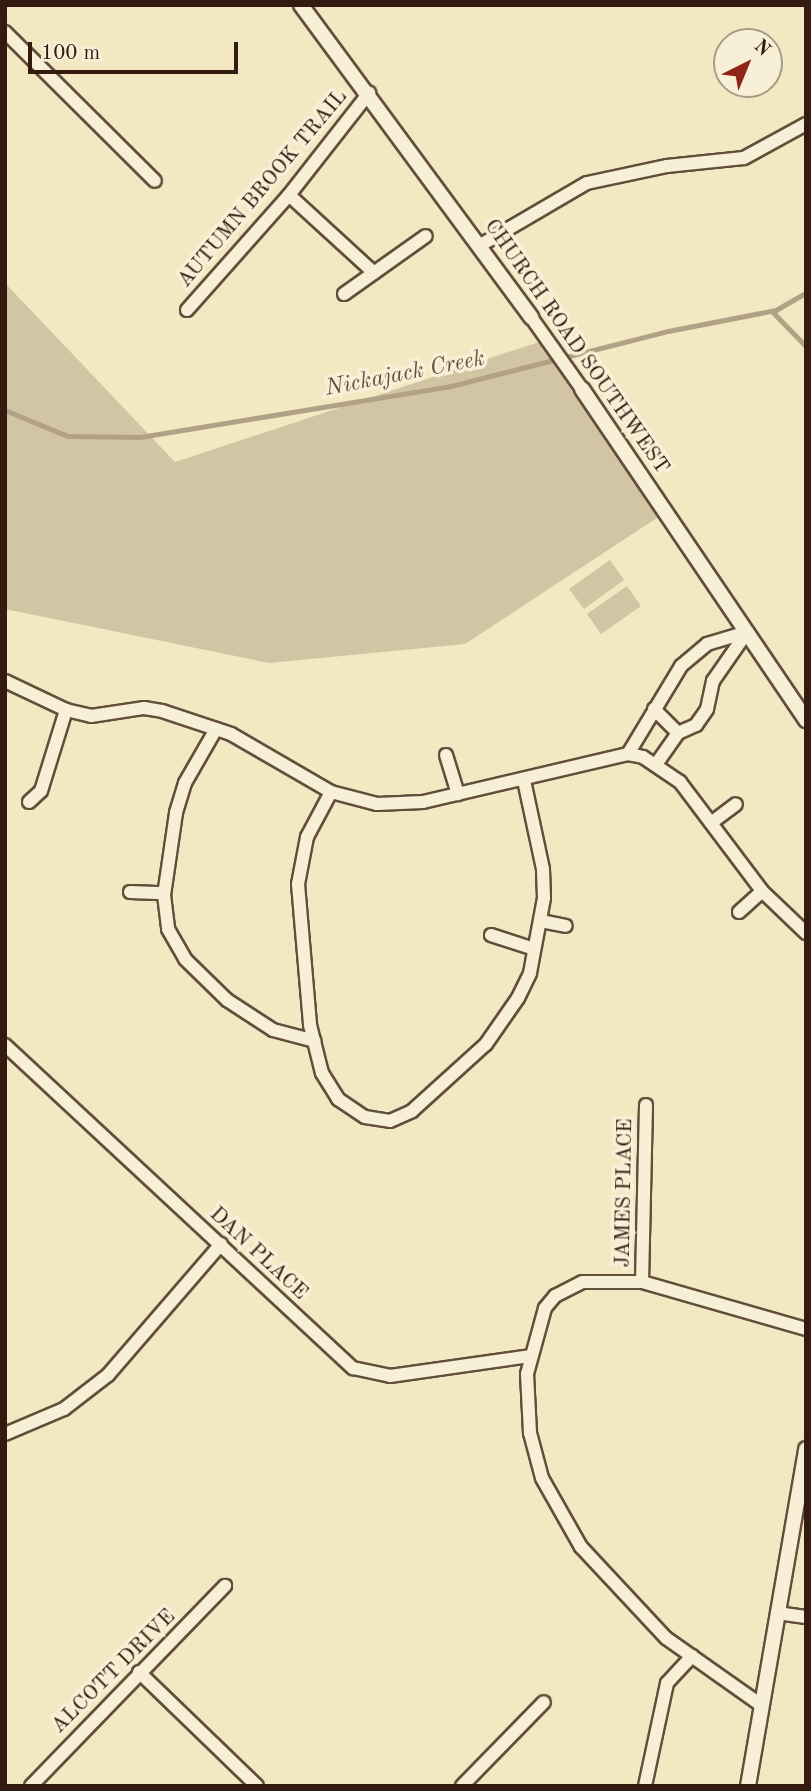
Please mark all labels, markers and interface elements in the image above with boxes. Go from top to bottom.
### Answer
scale bar [32,28,242,72]
north arrow [713,28,783,98]
text: N [750,37,773,61]
text: 100 m [41,43,100,64]
street label: AUTUMN BROOK TRAIL [173,85,353,293]
street label: CHURCH ROAD SOUTHWEST [478,215,674,479]
water label: Nickajack Creek [323,345,487,403]
street label: JAMES PLACE [611,1118,639,1268]
street label: DAN PLACE [204,1202,312,1306]
street label: ALCOTT DRIVE [47,1605,181,1739]

